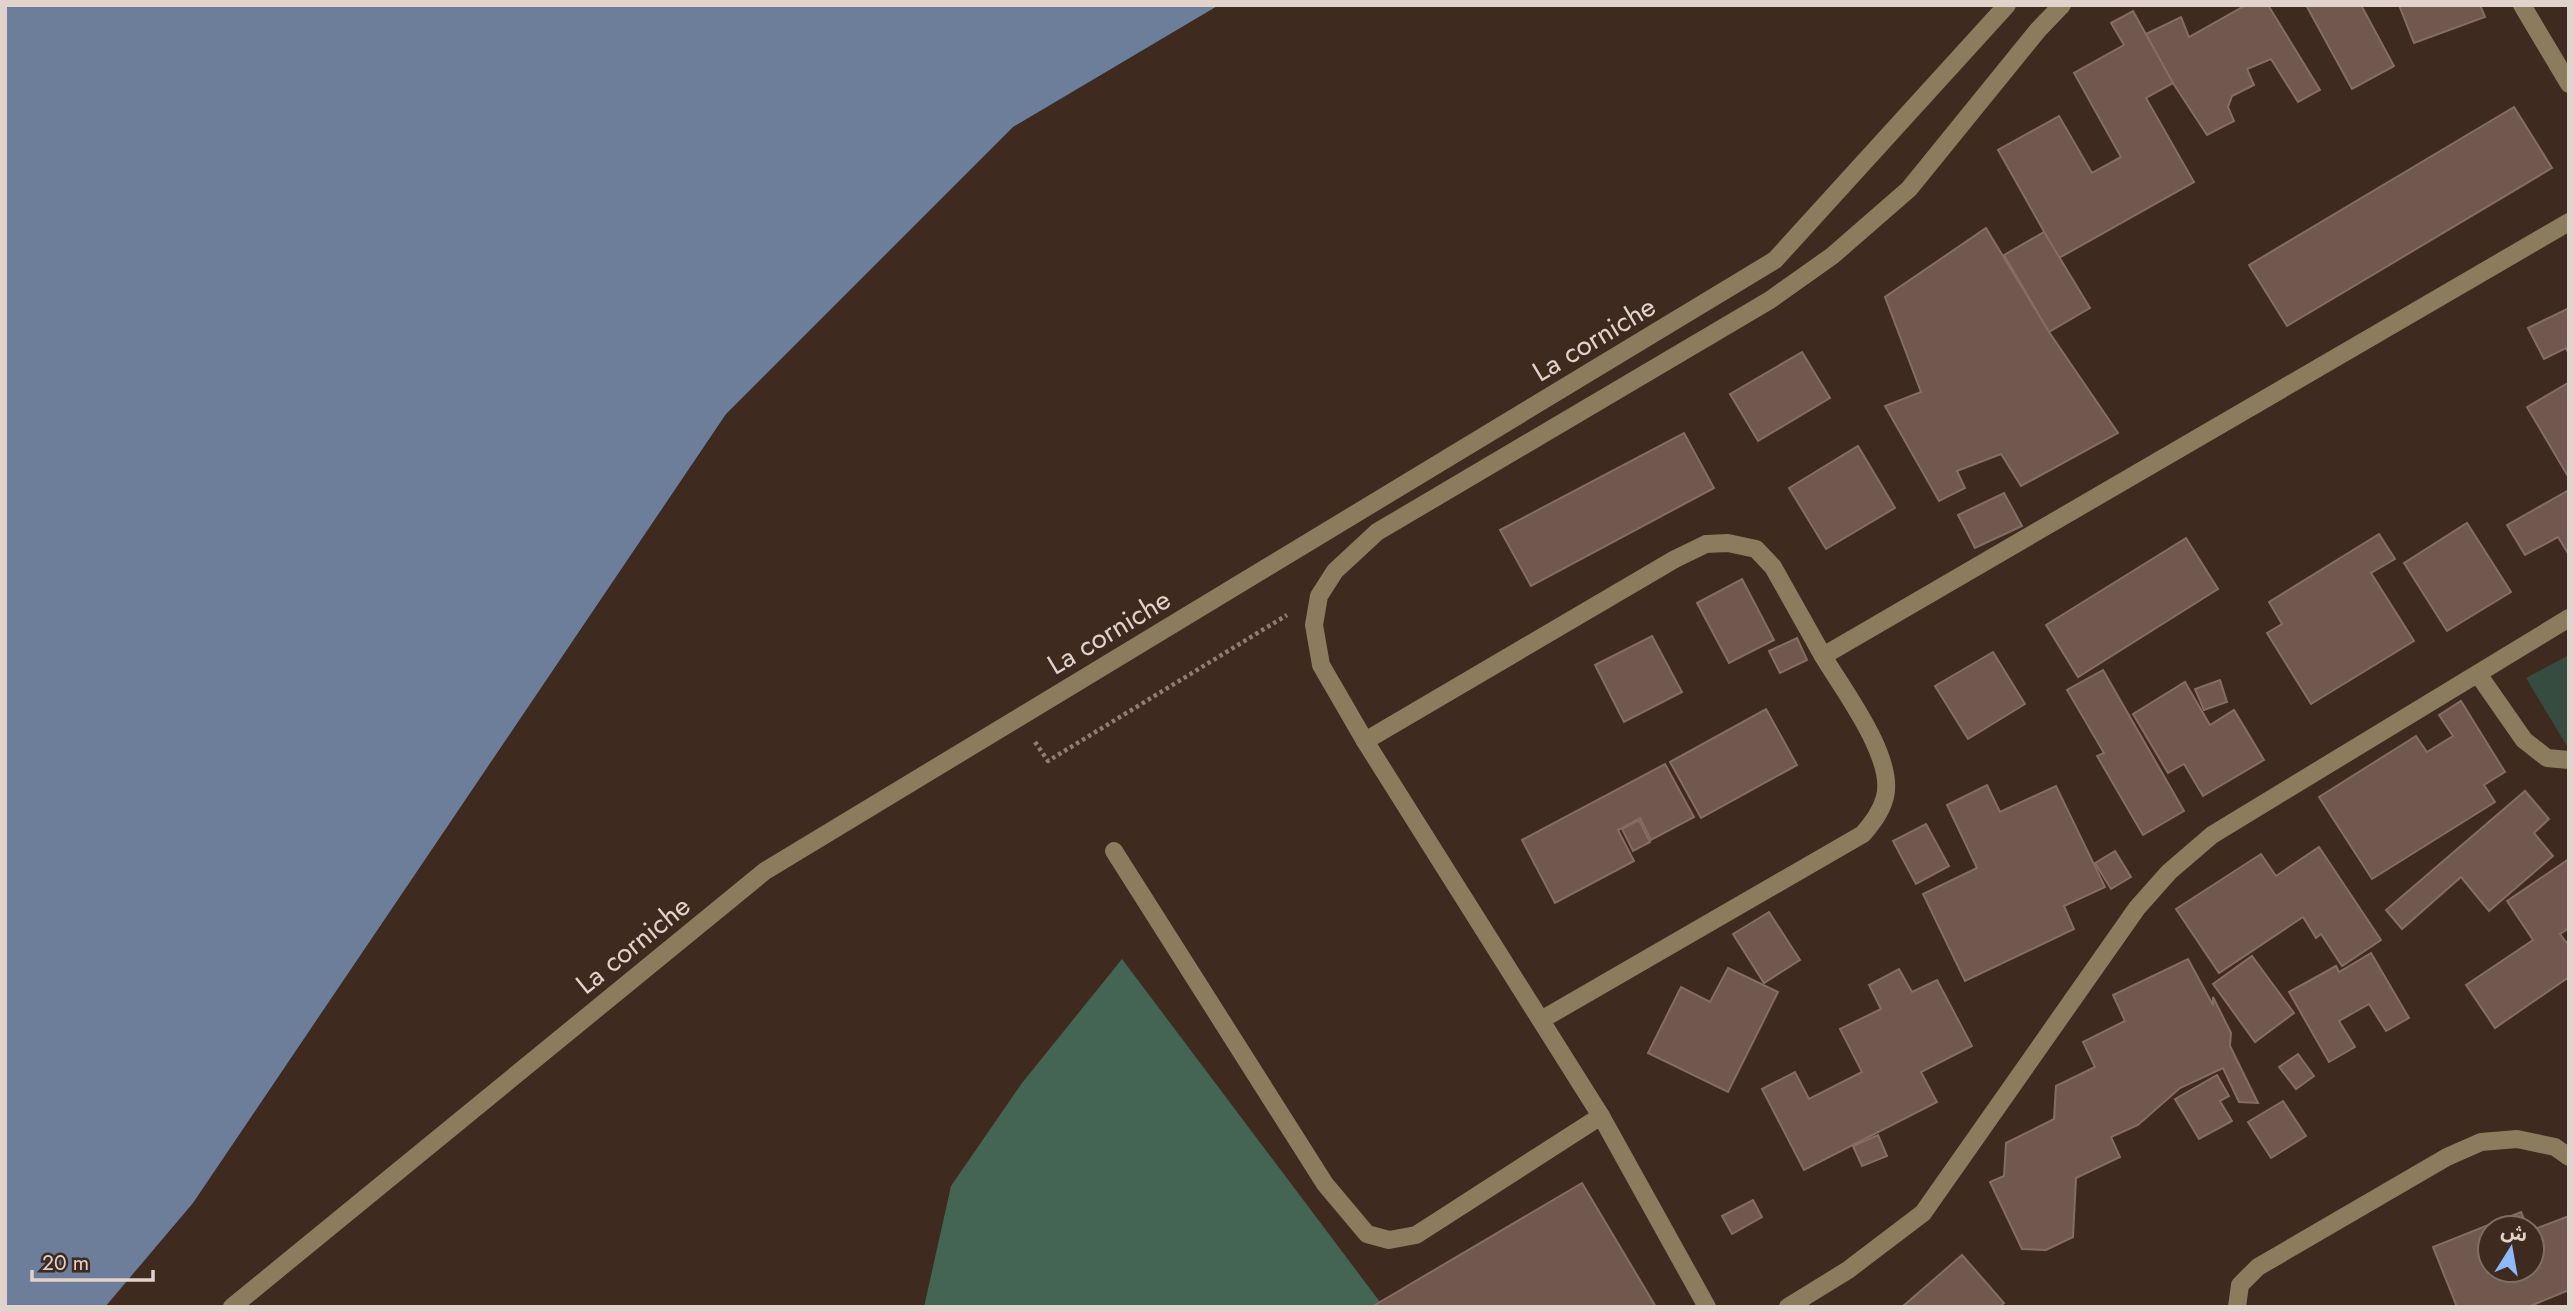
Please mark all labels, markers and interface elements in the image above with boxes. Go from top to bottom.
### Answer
street label: La corniche [1525,286,1663,392]
street label: La corniche [1040,579,1178,685]
street label: La corniche [567,886,699,1004]
north arrow [2476,1214,2546,1284]
text: ش [2499,1217,2530,1249]
scale bar [32,1238,152,1282]
text: 20 m [42,1248,89,1278]

